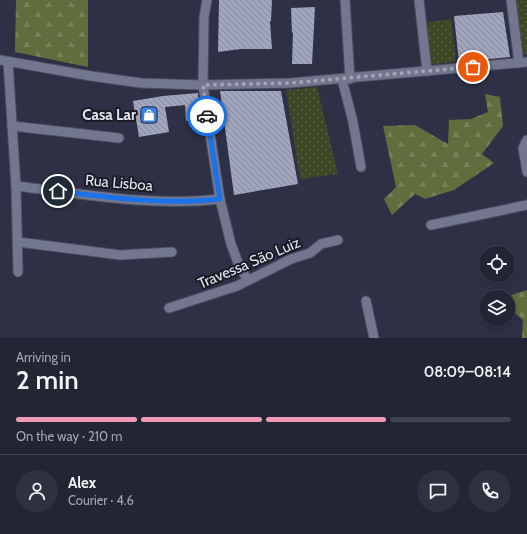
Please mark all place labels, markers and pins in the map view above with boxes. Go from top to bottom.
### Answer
pin [456,50,490,84]
shop icon: Casa Lar [139,105,159,125]
place label: Casa Lar [82,106,136,124]
pin [41,174,75,208]

